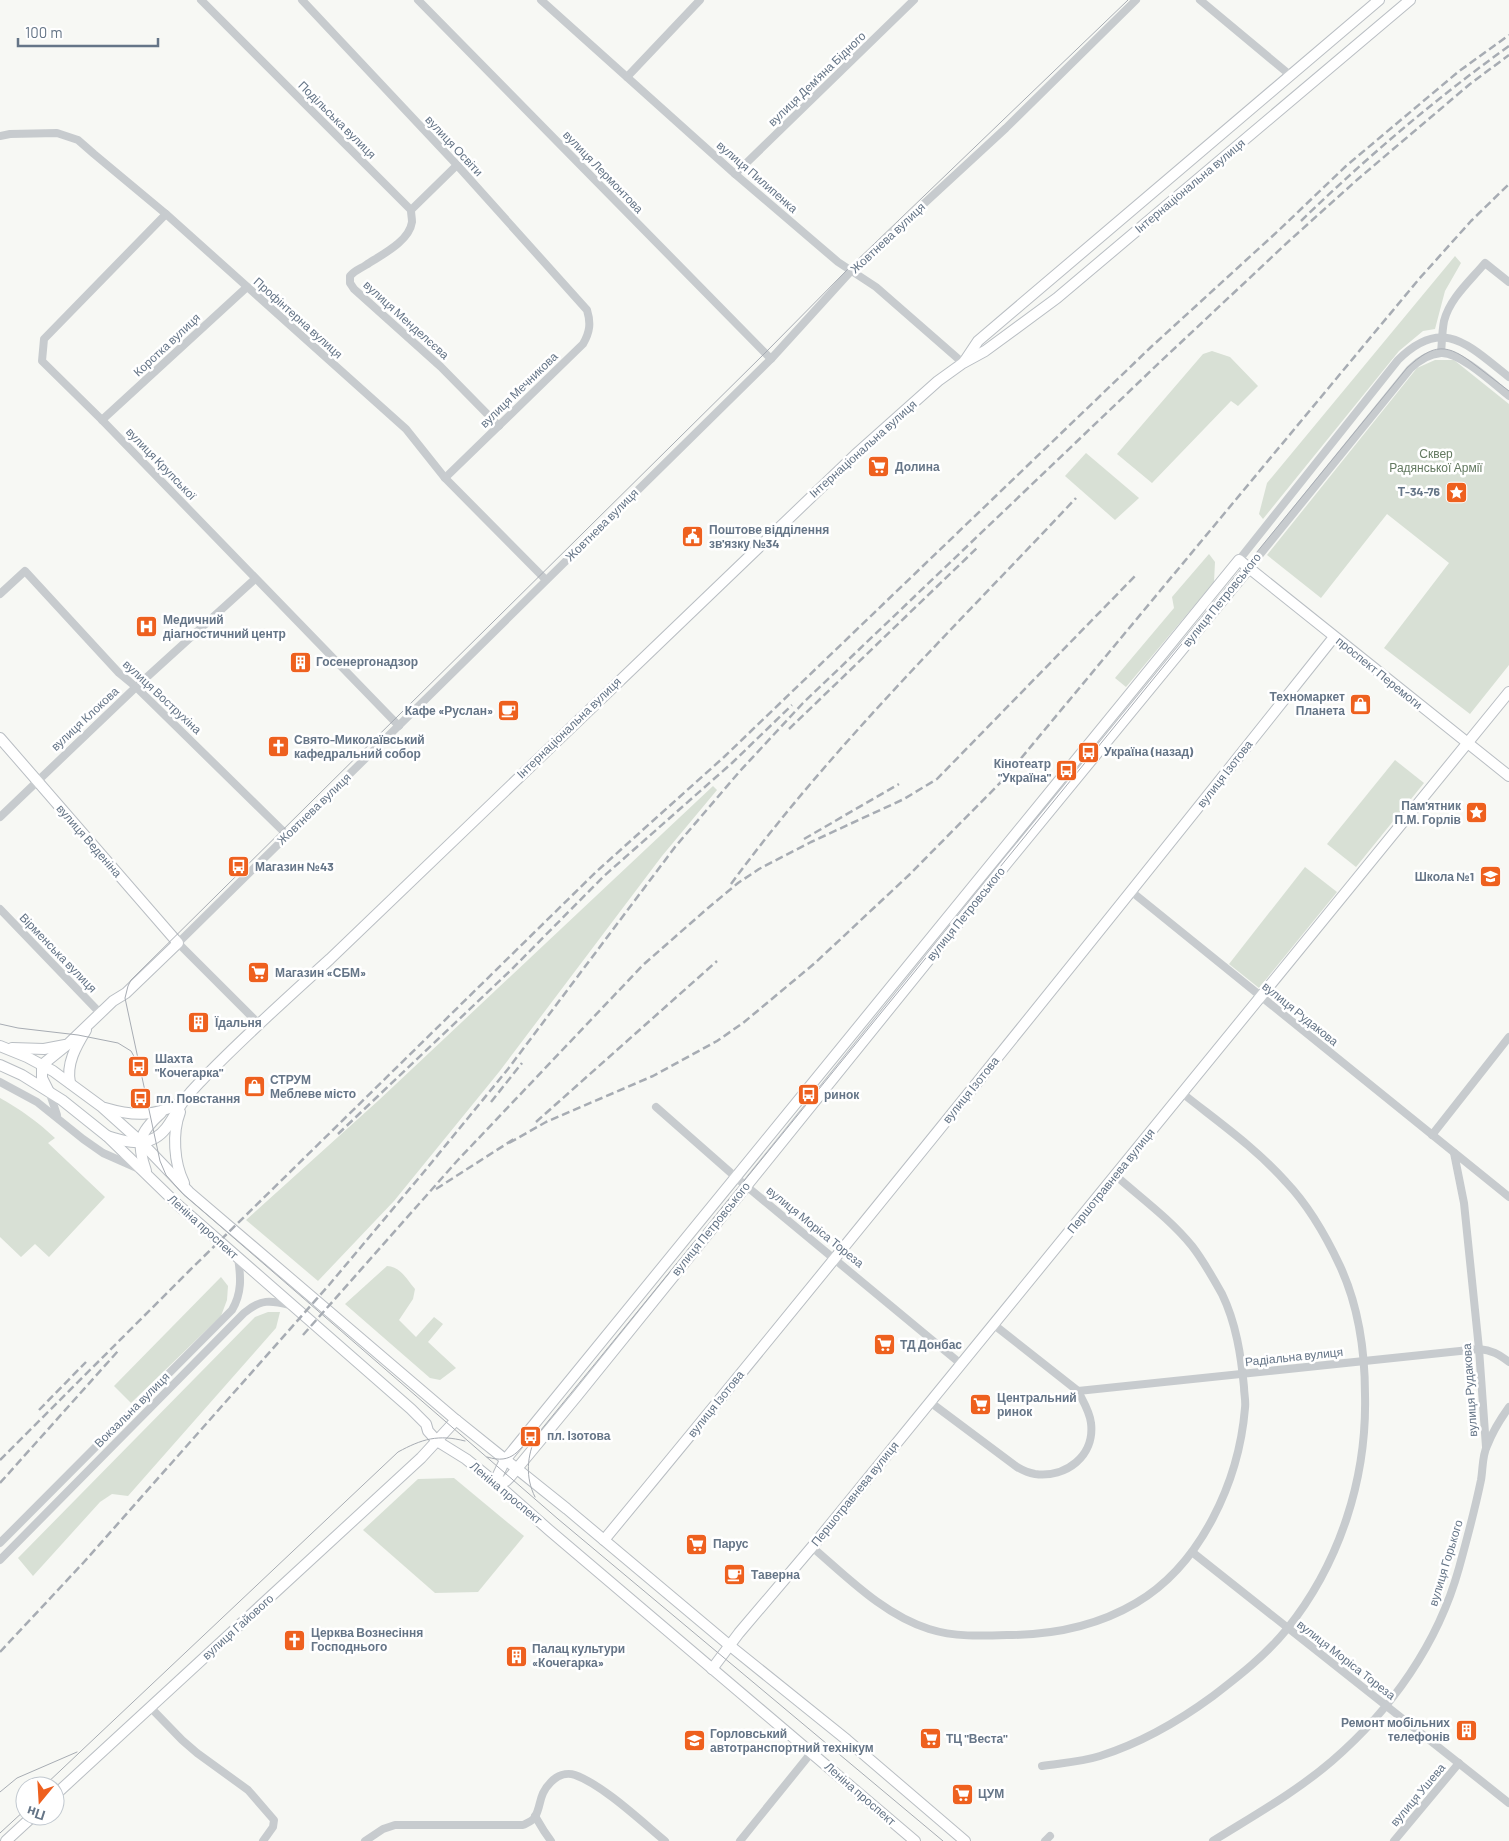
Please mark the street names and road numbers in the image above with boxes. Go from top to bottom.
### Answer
street label: вулиця Дем'яна Бідного [765,28,869,129]
street label: Подільська вулиця [295,78,379,162]
street label: вулиця Освіти [422,112,486,179]
street label: вулиця Лермонтова [560,127,647,216]
street label: Інтернаціональна вулиця [1131,135,1248,236]
street label: вулиця Пилипенка [714,137,801,216]
street label: Жовтнева вулиця [847,199,928,276]
street label: Профінтерна вулиця [251,274,346,362]
street label: вулиця Менделєєва [360,277,453,362]
street label: Коротка вулиця [130,310,203,379]
street label: вулиця Мечникова [477,348,561,431]
street label: Інтернаціональна вулиця [806,396,919,501]
street label: вулиця Крупської [123,424,200,504]
street label: Жовтнева вулиця [562,485,641,564]
street label: вулиця Петровського [1179,549,1264,650]
street label: проспект Перемоги [1333,633,1426,712]
street label: вулиця Вострухіна [120,656,205,737]
street label: Інтернаціональна вулиця [513,674,624,781]
street label: вулиця Клокова [48,683,122,754]
street label: вулиця Ізотова [1194,737,1256,810]
street label: Жовтнева вулиця [274,770,354,848]
street label: вулиця Веденіна [54,801,125,881]
street label: вулиця Петровського [923,863,1008,964]
street label: Вірменська вулиця [17,910,100,996]
street label: вулиця Рудакова [1259,978,1342,1049]
street label: вулиця Ізотова [939,1053,1002,1126]
street label: Першотравнева вулиця [1064,1125,1158,1236]
street label: вулиця Петровського [668,1178,753,1279]
street label: вулиця Моріса Тореза [764,1183,867,1271]
street label: Леніна проспект [165,1191,242,1262]
street label: вулиця Рудакова [1459,1343,1480,1437]
street label: Радіальна вулиця [1244,1344,1344,1369]
street label: вулиця Ізотова [684,1367,747,1440]
street label: Вокзальна вулиця [91,1369,172,1450]
street label: Першотравнева вулиця [808,1438,902,1549]
street label: Леніна проспект [467,1458,546,1527]
street label: вулиця Горького [1425,1518,1466,1608]
street label: вулиця Гайового [199,1590,277,1663]
street label: вулиця Моріса Тореза [1294,1616,1399,1703]
street label: Леніна проспект [822,1759,899,1829]
street label: вулиця Ушева [1387,1760,1449,1829]

